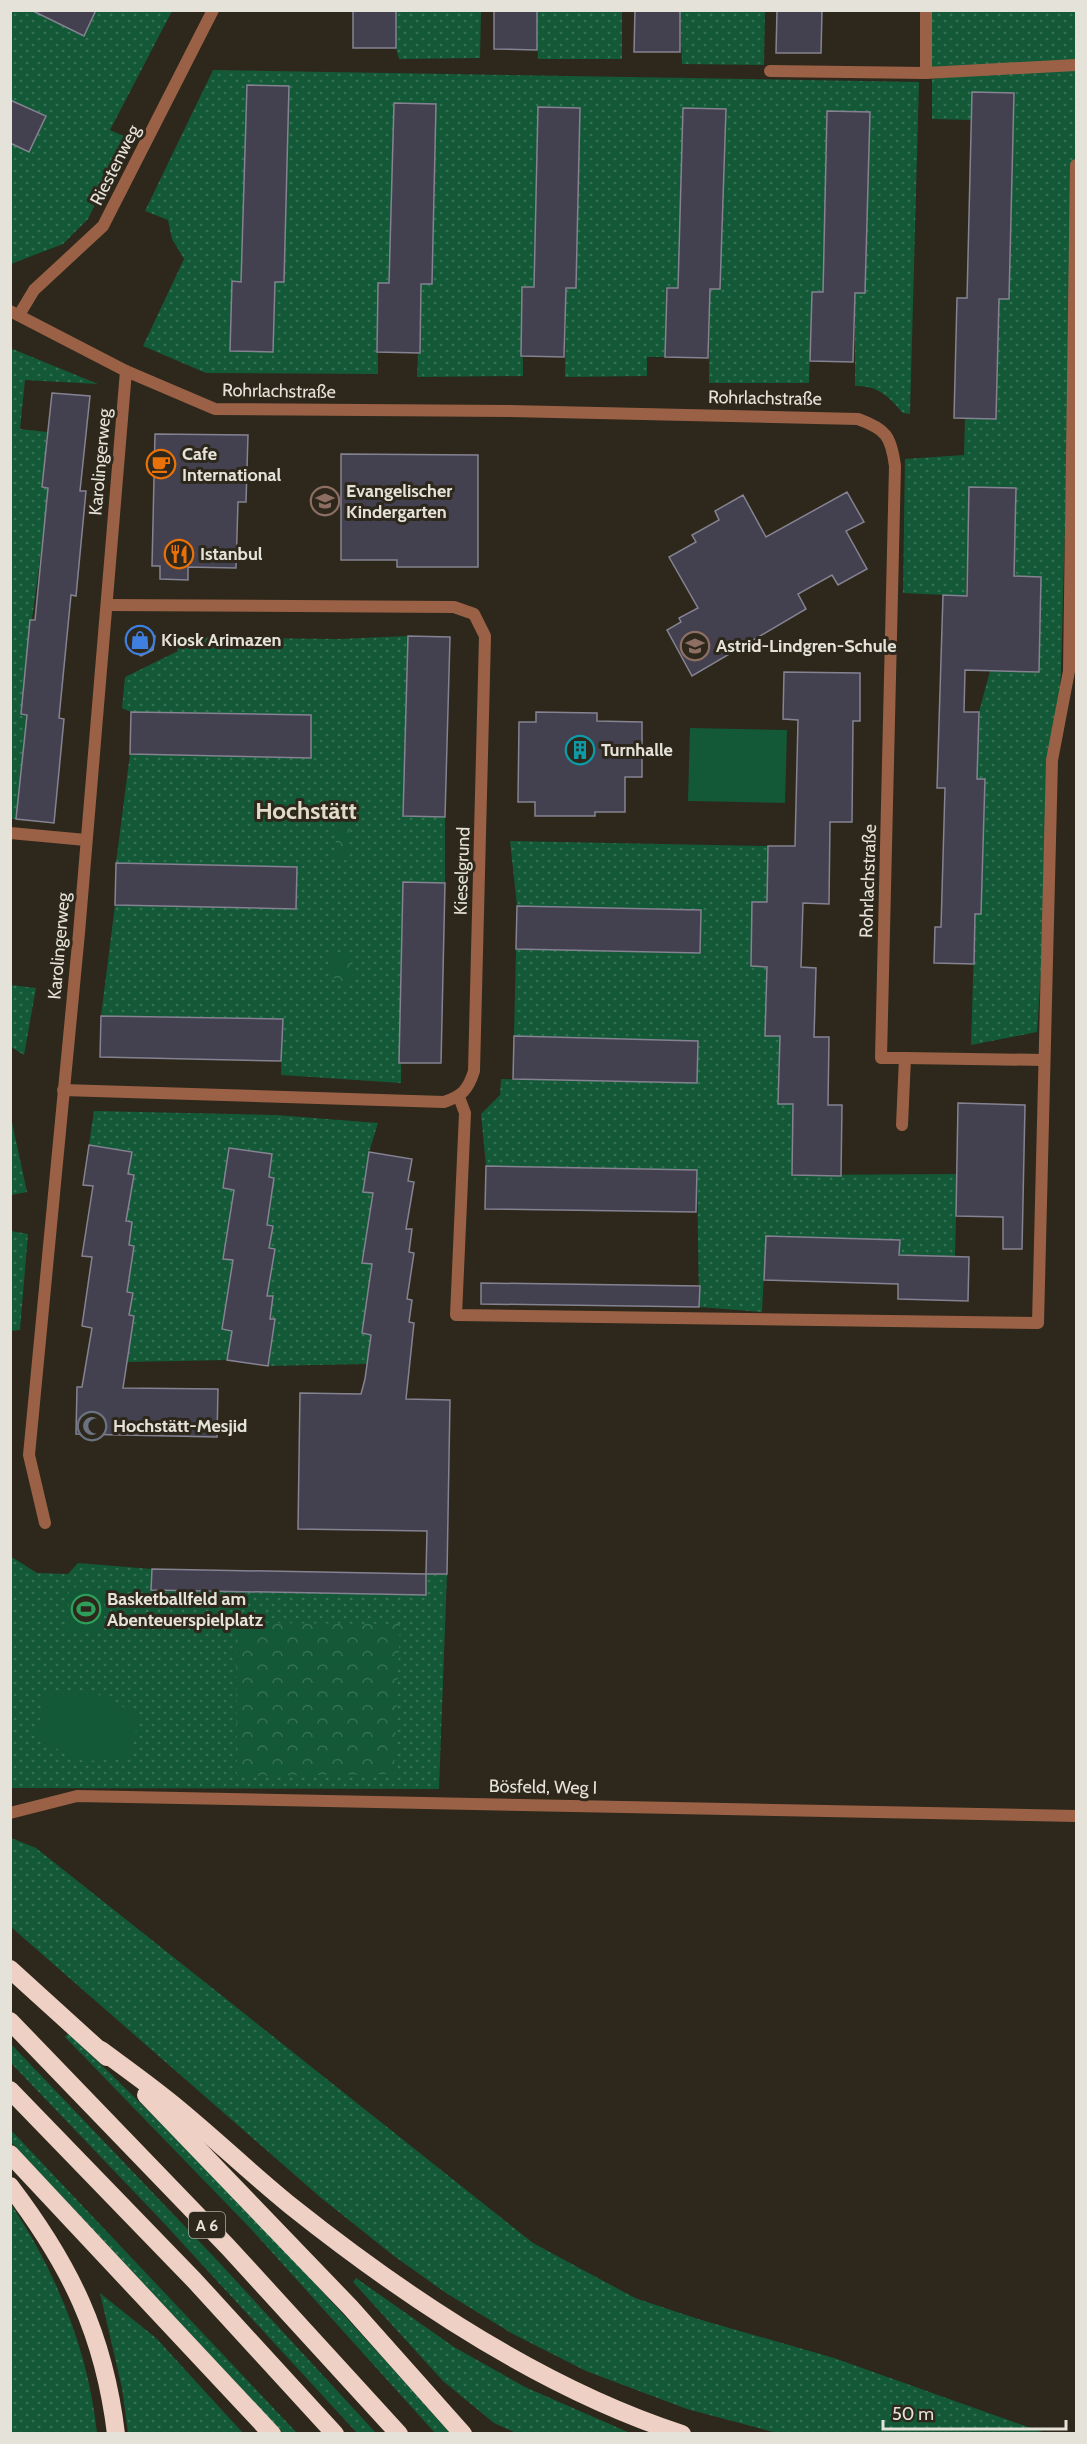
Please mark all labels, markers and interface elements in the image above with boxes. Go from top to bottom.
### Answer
street label: Riestenweg [85,120,145,209]
street label: Rohrlachstraße [222,379,336,403]
street label: Rohrlachstraße [708,386,822,410]
street label: Karolingerweg [84,407,116,516]
place label: Cafe International [182,443,282,486]
cafe icon: Cafe International [145,448,177,480]
place label: Evangelischer Kindergarten [346,480,452,523]
school or university icon: Evangelischer Kindergarten [309,485,341,517]
restaurant icon: Istanbul [163,538,195,570]
place label: Istanbul [200,543,263,565]
shop icon: Kiosk Arimazen [124,624,156,656]
place label: Kiosk Arimazen [161,629,281,651]
school or university icon: Astrid-Lindgren-Schule [679,630,711,662]
place label: Astrid-Lindgren-Schule [716,635,897,657]
building icon: Turnhalle [564,734,596,766]
place label: Turnhalle [601,739,673,761]
district label: Hochstätt [255,796,357,825]
street label: Rohrlachstraße [855,824,881,938]
street label: Kieselgrund [449,826,475,916]
street label: Karolingerweg [43,891,75,1000]
mosque icon: Hochstätt-Mesjid [76,1410,108,1442]
place label: Hochstätt-Mesjid [113,1415,247,1437]
place label: Basketballfeld am Abenteuerspielplatz [107,1588,264,1631]
sports icon: Basketballfeld am Abenteuerspielplatz [70,1593,102,1625]
street label: Bösfeld, Weg I [489,1775,597,1799]
road number: A 6 [189,2212,225,2238]
scale bar [883,2393,1066,2431]
text: 50 m [892,2403,934,2425]

